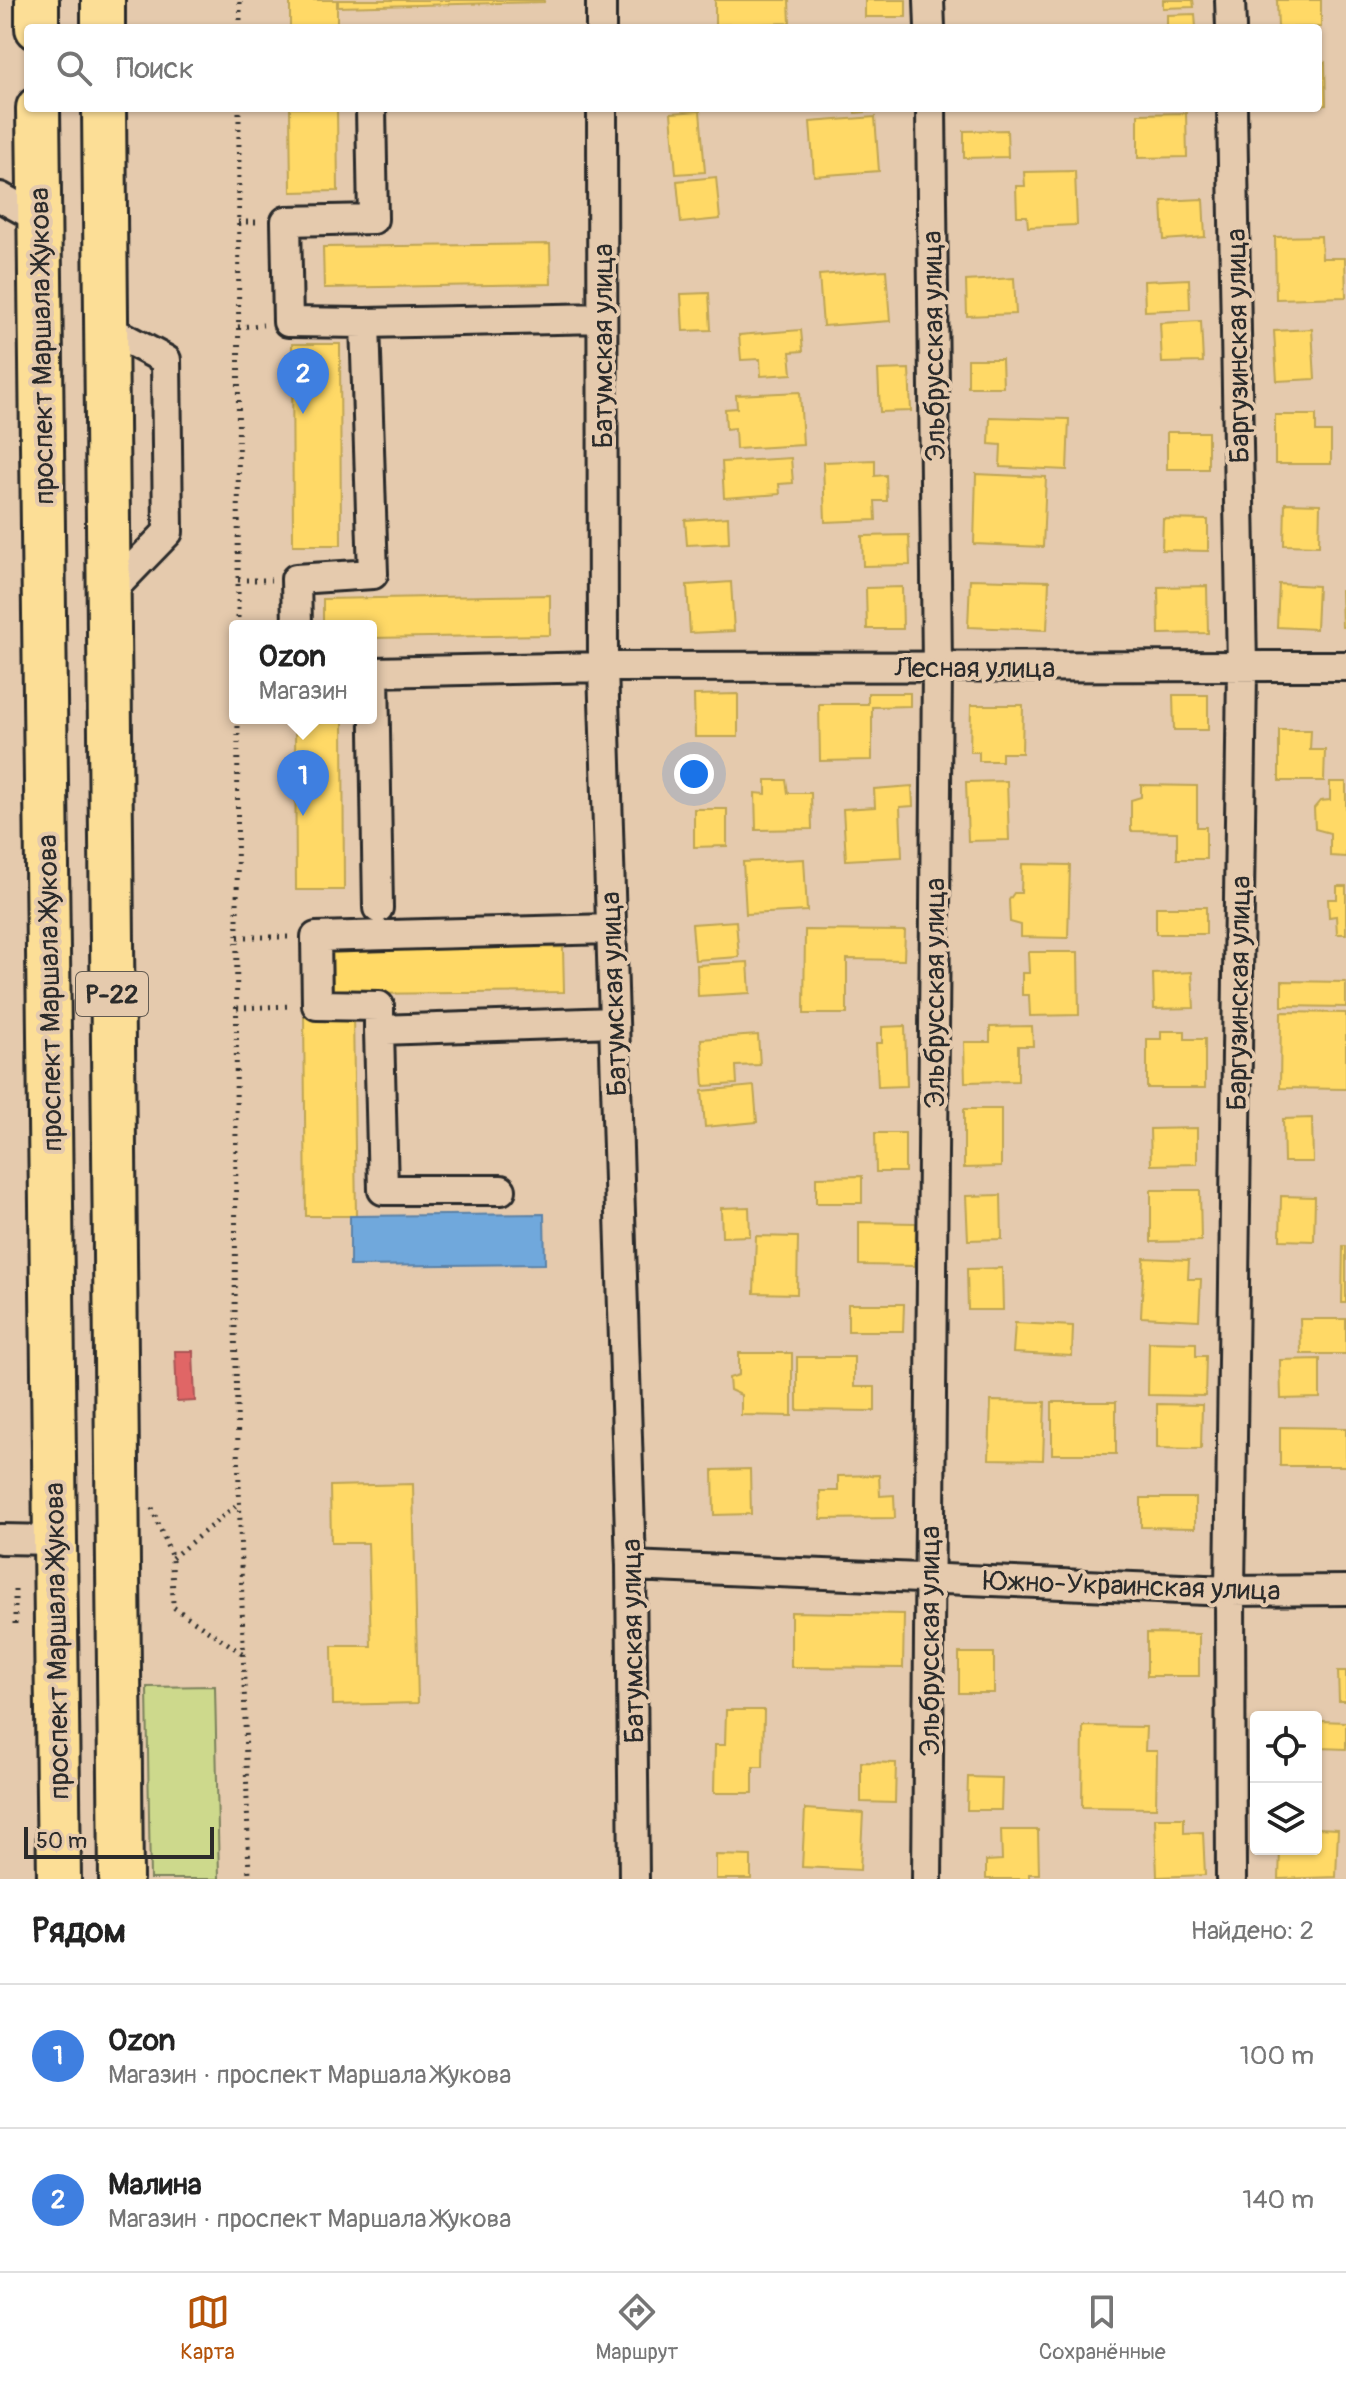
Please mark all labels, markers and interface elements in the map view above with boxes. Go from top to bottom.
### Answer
search box [24,24,1322,112]
icon: search [52,46,96,90]
text: Поиск [116,50,194,87]
street label: проспект Маршала Жукова [22,187,63,505]
street label: Баргузинская улица [1219,228,1258,464]
street label: Эльбрусская улица [915,230,954,462]
street label: Батумская улица [586,244,621,448]
pin: 2 [277,348,329,414]
popup [229,620,377,724]
text: Ozon [259,638,326,675]
street label: Лесная улица [894,651,1055,686]
text: Магазин [259,675,347,707]
pin: 1 [277,750,329,816]
your location [674,754,714,794]
street label: проспект Маршала Жукова [30,834,71,1152]
street label: Баргузинская улица [1220,875,1259,1111]
street label: Эльбрусская улица [918,878,953,1108]
street label: Батумская улица [593,891,636,1097]
road number: Р-22 [76,972,148,1016]
street label: проспект Маршала Жукова [37,1482,78,1800]
street label: Эльбрусская улица [913,1526,948,1756]
street label: Батумская улица [614,1538,653,1744]
street label: Южно-Украинская улица [983,1564,1281,1609]
map controls [1250,1711,1322,1855]
button: locate [1250,1711,1322,1783]
button: layers [1250,1783,1322,1855]
scale bar [24,1823,214,1859]
text: 50 m [36,1827,87,1855]
text: Рядом [32,1910,126,1953]
text: Найдено: 2 [1190,1915,1314,1947]
text: Ozon [108,2022,175,2059]
text: 1 [53,2040,63,2072]
text: 100 m [1240,2040,1314,2072]
text: Магазин · проспект Маршала Жукова [108,2059,511,2091]
text: Малина [108,2166,202,2203]
text: 2 [51,2184,65,2216]
text: 140 m [1242,2184,1314,2216]
text: Магазин · проспект Маршала Жукова [108,2203,511,2235]
tab: Карта [180,2290,235,2366]
tab: Маршрут [595,2290,678,2366]
tab: Сохранённые [1039,2290,1166,2366]

